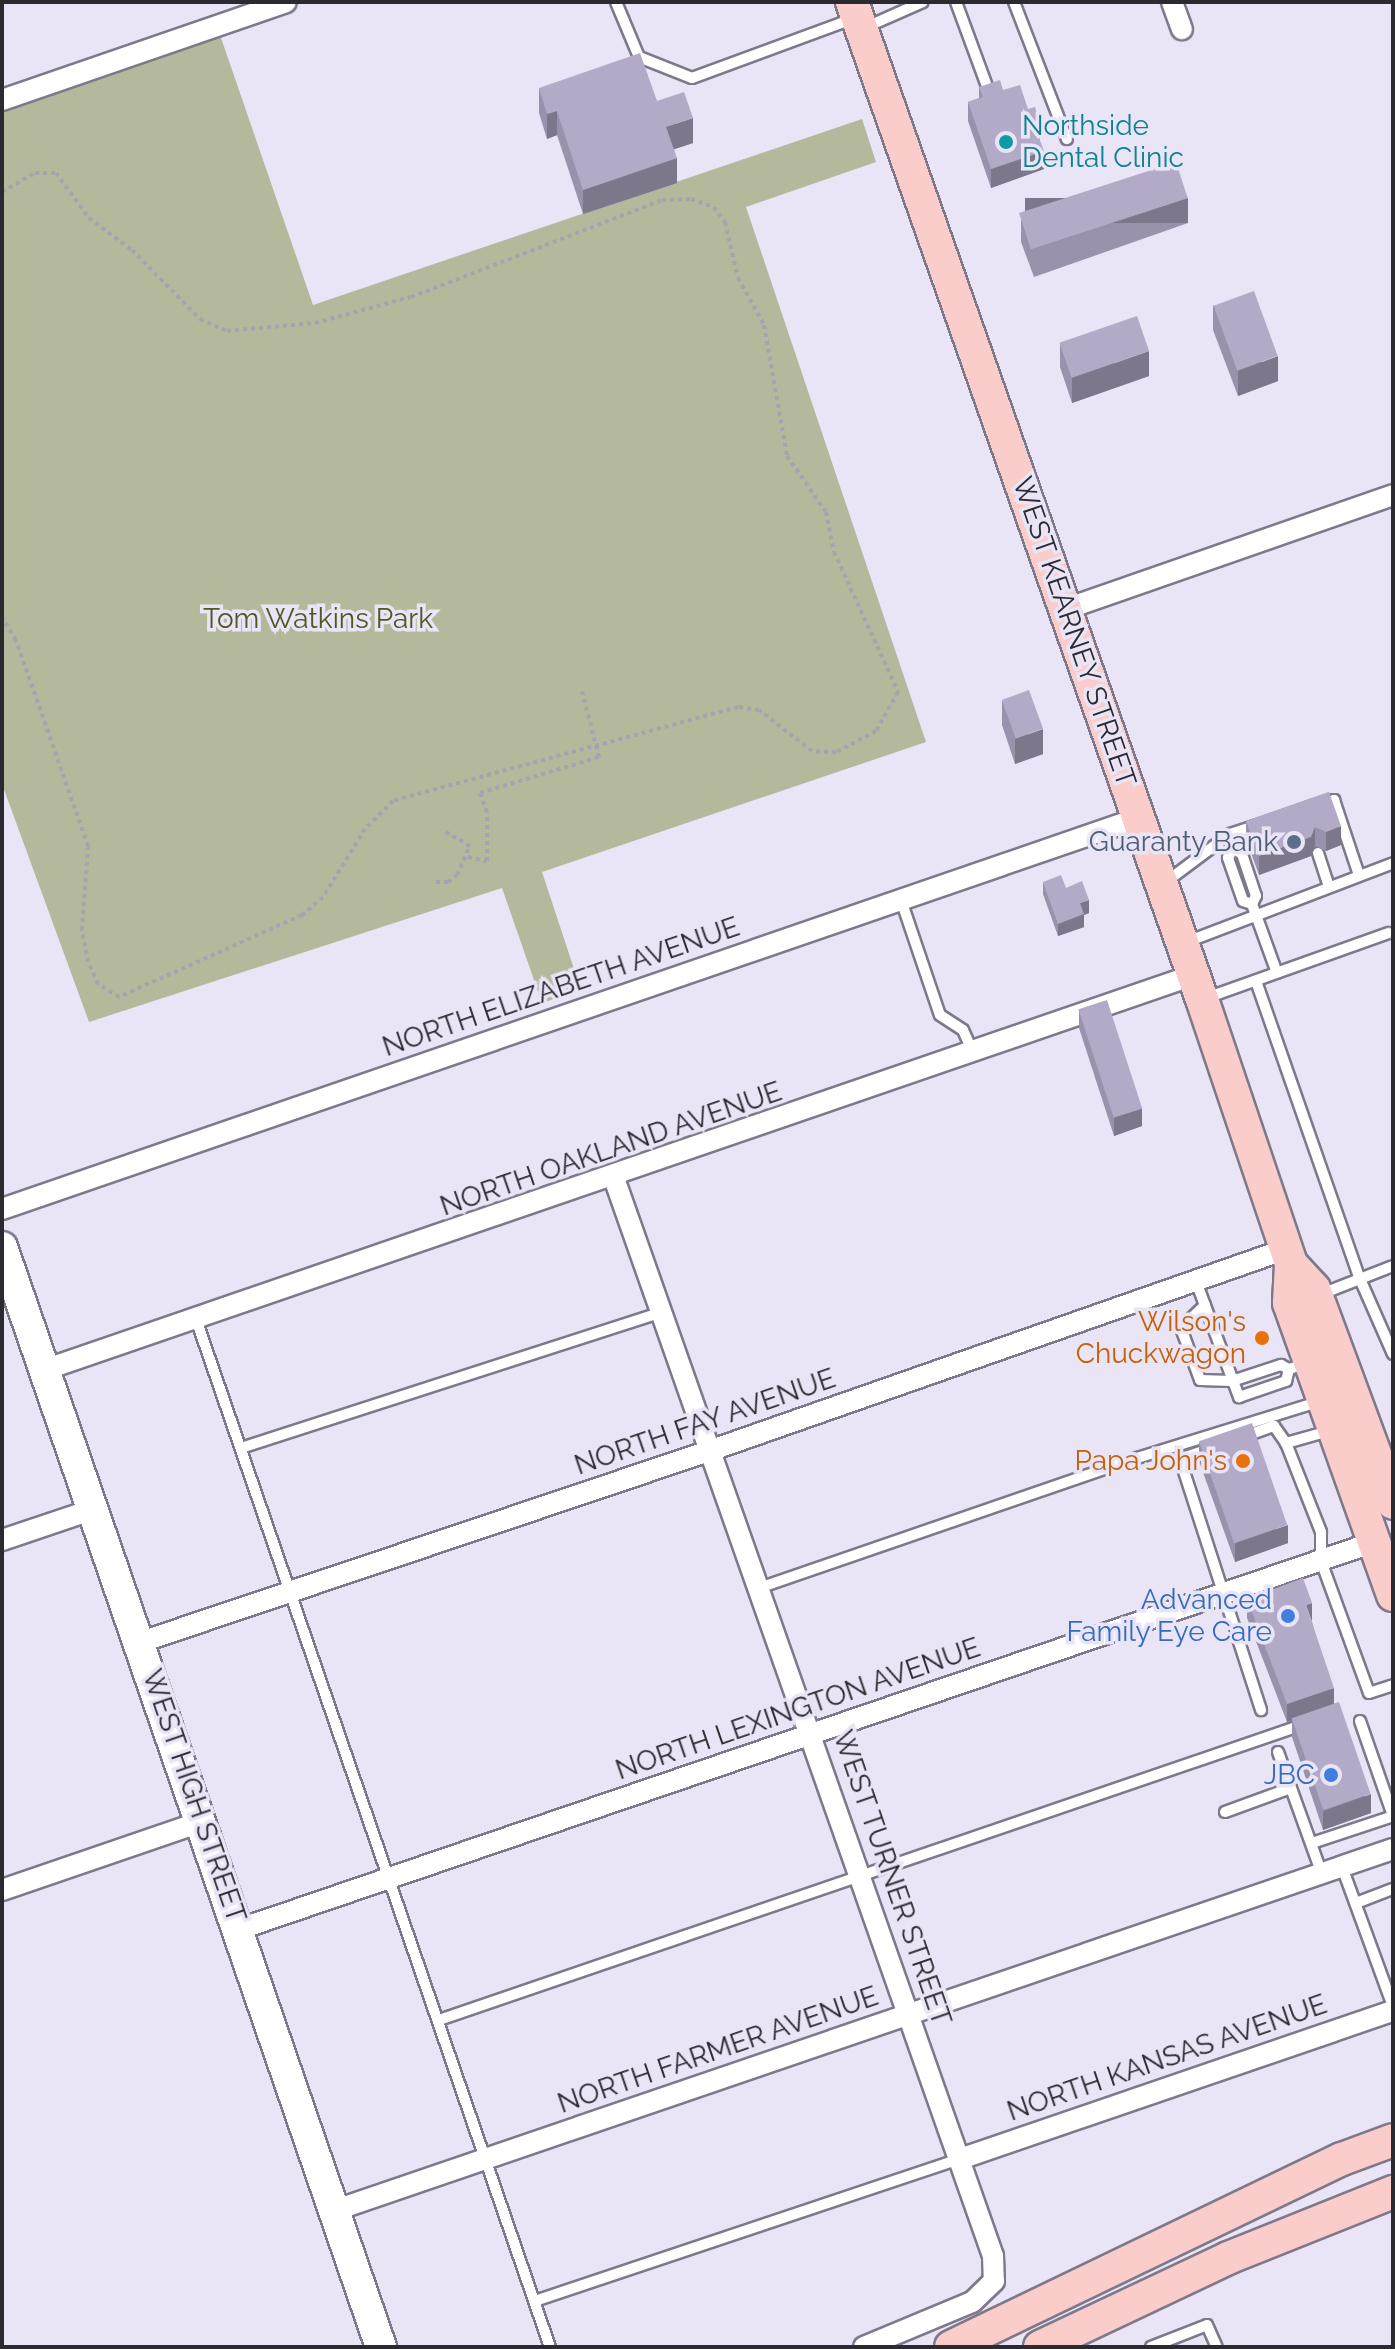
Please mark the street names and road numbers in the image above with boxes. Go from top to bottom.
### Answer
street label: WEST KEARNEY STREET [1005,472,1143,792]
street label: NORTH ELIZABETH AVENUE [378,910,744,1064]
street label: NORTH OAKLAND AVENUE [435,1075,787,1223]
street label: NORTH FAY AVENUE [569,1361,841,1483]
street label: NORTH LEXINGTON AVENUE [611,1631,985,1787]
street label: WEST HIGH STREET [135,1665,253,1927]
street label: WEST TURNER STREET [825,1725,959,2031]
street label: NORTH FARMER AVENUE [553,1979,883,2121]
street label: NORTH KANSAS AVENUE [1002,1987,1332,2129]

